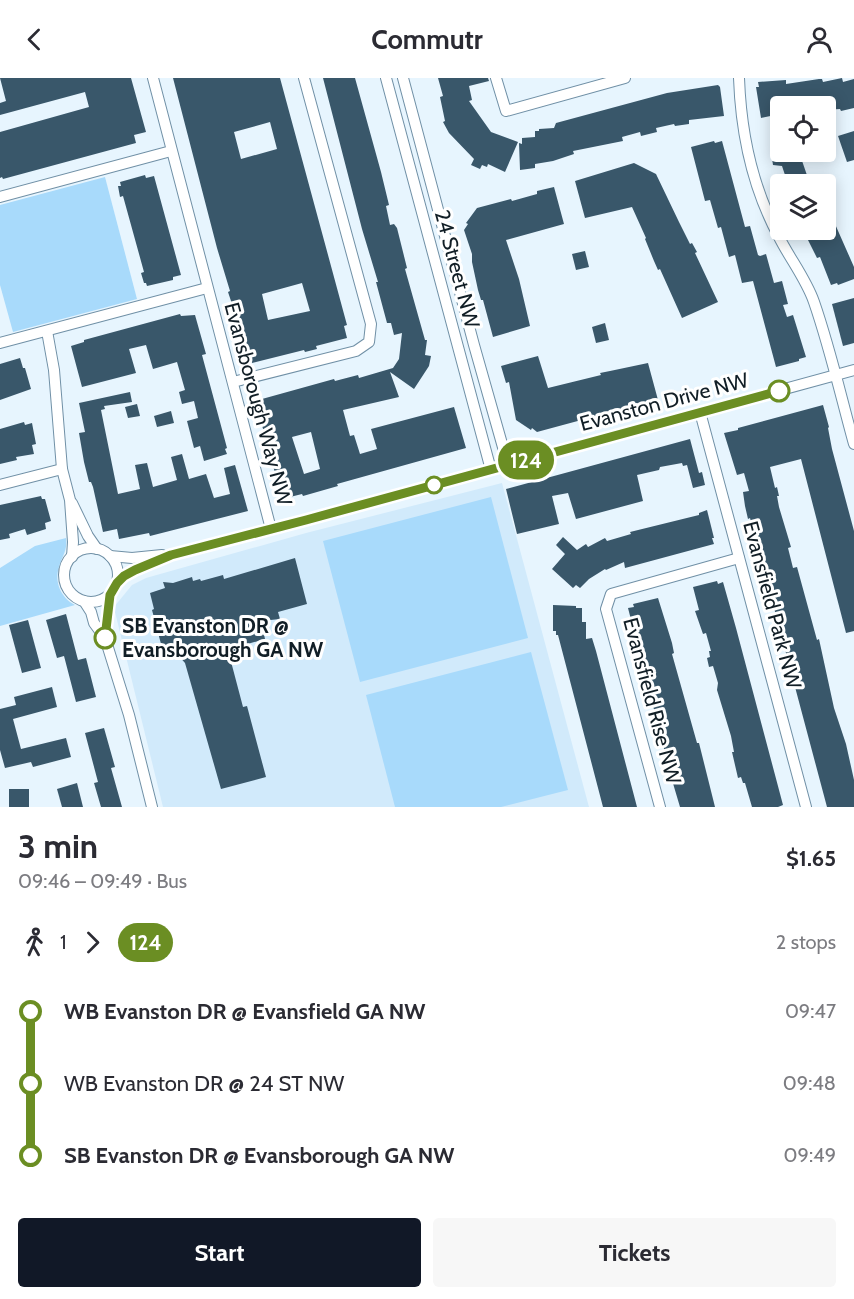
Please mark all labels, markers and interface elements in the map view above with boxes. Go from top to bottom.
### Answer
icon: back [18,23,51,56]
text: Commutr [371,23,483,56]
icon: person [803,23,836,56]
map controls [770,96,836,240]
button: locate [770,96,836,162]
button: layers [770,174,836,240]
street label: 24 Street NW [430,207,485,331]
street label: Evansborough Way NW [219,300,298,508]
street label: Evanston Drive NW [577,367,751,436]
unlabelled marker [768,380,790,402]
line badge: 124 [492,440,560,479]
text: 124 [510,448,542,473]
unlabelled marker [425,476,443,494]
street label: Evansfield Park NW [738,518,807,692]
place label: SB Evanston DR @ Evansborough GA NW [122,613,324,662]
street label: Evansfield Rise NW [618,615,687,787]
marker: SB Evanston DR @ Evansborough GA NW [94,627,116,649]
text: 3 min [18,826,98,866]
text: $1.65 [786,845,836,872]
text: 09:46 – 09:49 · Bus [18,869,187,893]
icon: walk [18,926,51,959]
icon: forward [76,926,109,959]
text: 1 [60,930,67,954]
text: 124 [130,930,161,955]
text: 2 stops [776,930,836,954]
text: WB Evanston DR @ Evansfield GA NW [64,998,426,1025]
text: 09:47 [785,999,836,1023]
text: WB Evanston DR @ 24 ST NW [64,1070,344,1097]
text: 09:48 [783,1071,836,1095]
text: SB Evanston DR @ Evansborough GA NW [64,1142,454,1169]
text: 09:49 [784,1143,836,1167]
button: Start [18,1218,421,1287]
button: Tickets [433,1218,836,1287]

